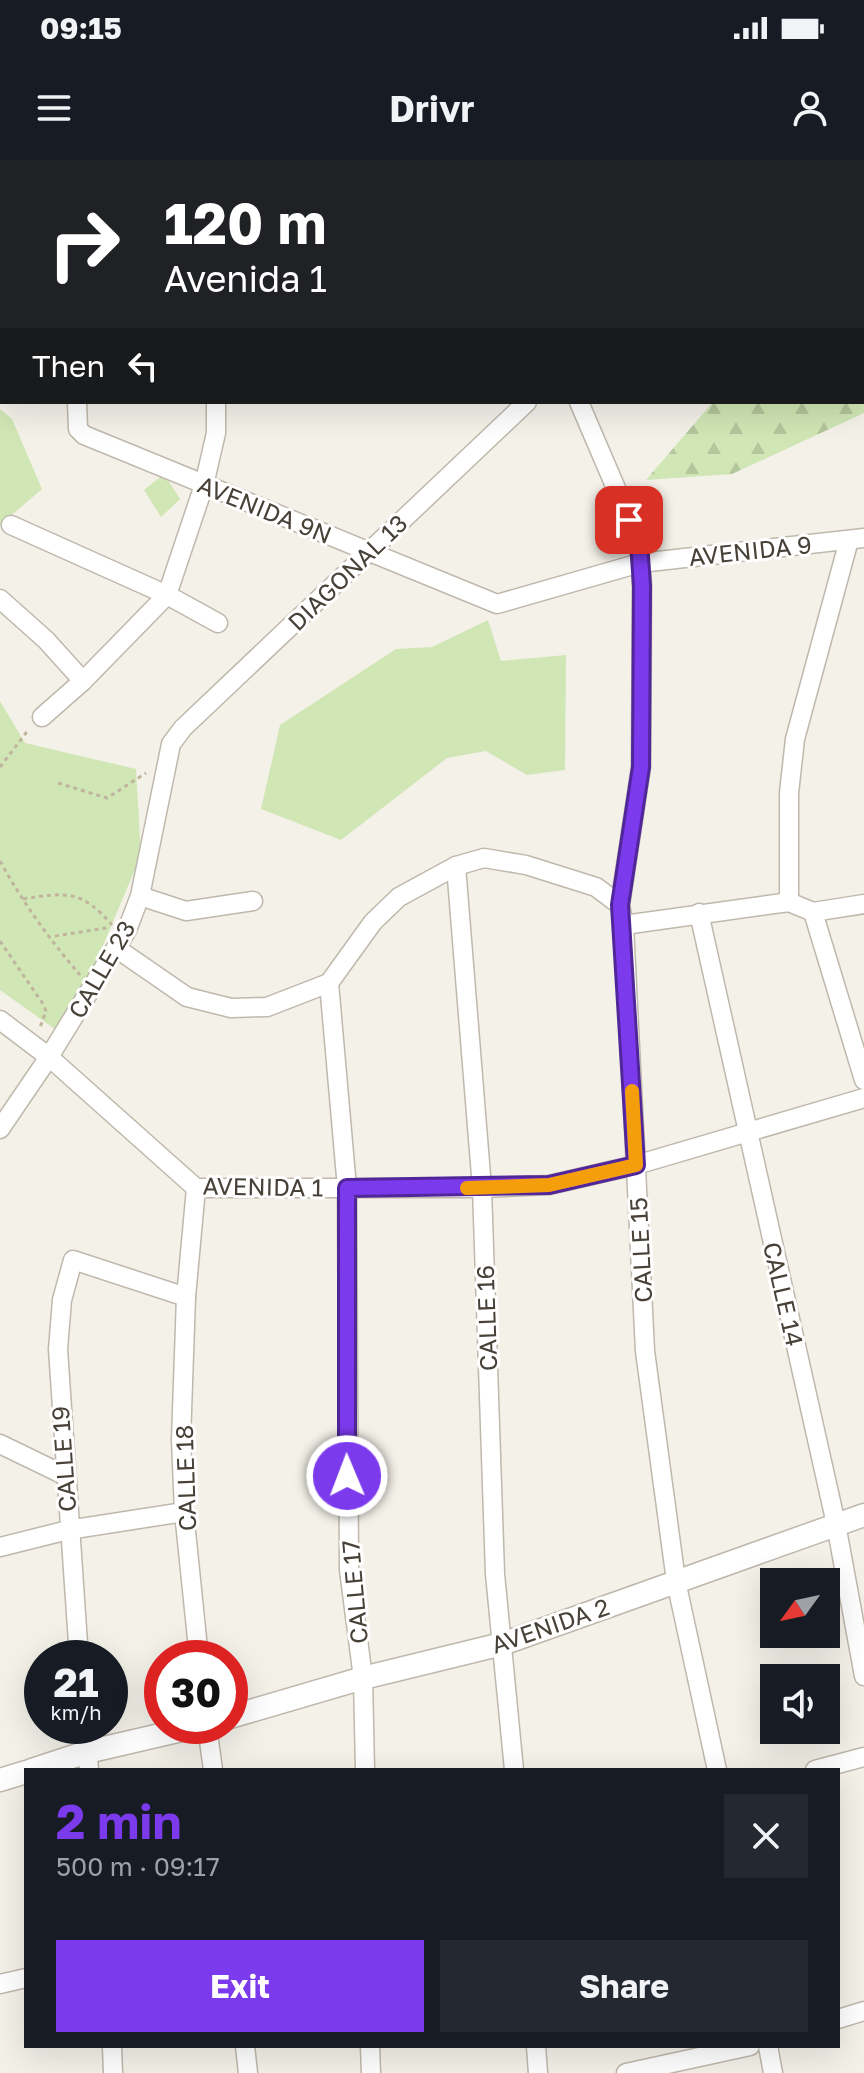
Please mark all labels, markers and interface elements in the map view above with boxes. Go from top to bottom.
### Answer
text: 09:15 [40,10,122,46]
icon: menu [32,86,76,130]
icon: person [788,86,832,130]
text: Drivr [389,87,475,130]
text: 120 m [164,189,326,256]
icon: right [32,192,136,296]
text: Avenida 1 [164,257,327,300]
icon: left [121,344,165,388]
text: Then [32,348,105,384]
street label: AVENIDA 9N [194,469,336,549]
pin [595,486,663,554]
icon: arrive [607,498,651,542]
street label: DIAGONAL 13 [281,508,413,636]
street label: AVENIDA 9 [687,529,813,571]
street label: CALLE 23 [61,915,141,1023]
street label: AVENIDA 1 [203,1170,323,1202]
street label: CALLE 15 [623,1197,657,1303]
street label: CALLE 14 [758,1239,810,1349]
street label: CALLE 16 [470,1264,502,1372]
street label: CALLE 19 [45,1405,81,1513]
street label: CALLE 18 [169,1424,201,1532]
position arrow [305,1434,389,1518]
street label: CALLE 17 [335,1539,373,1645]
north arrow [760,1568,840,1648]
map controls [760,1568,840,1744]
street label: AVENIDA 2 [487,1591,613,1659]
speed limit sign: 30 [144,1640,248,1744]
text: 21 [54,1658,99,1706]
button: sound [760,1664,840,1744]
text: km/h [51,1700,101,1724]
text: 2 min [56,1792,181,1850]
button: close [724,1794,808,1878]
text: 500 m · 09:17 [56,1851,220,1882]
button: Exit [56,1940,424,2032]
button: Share [440,1940,808,2032]

